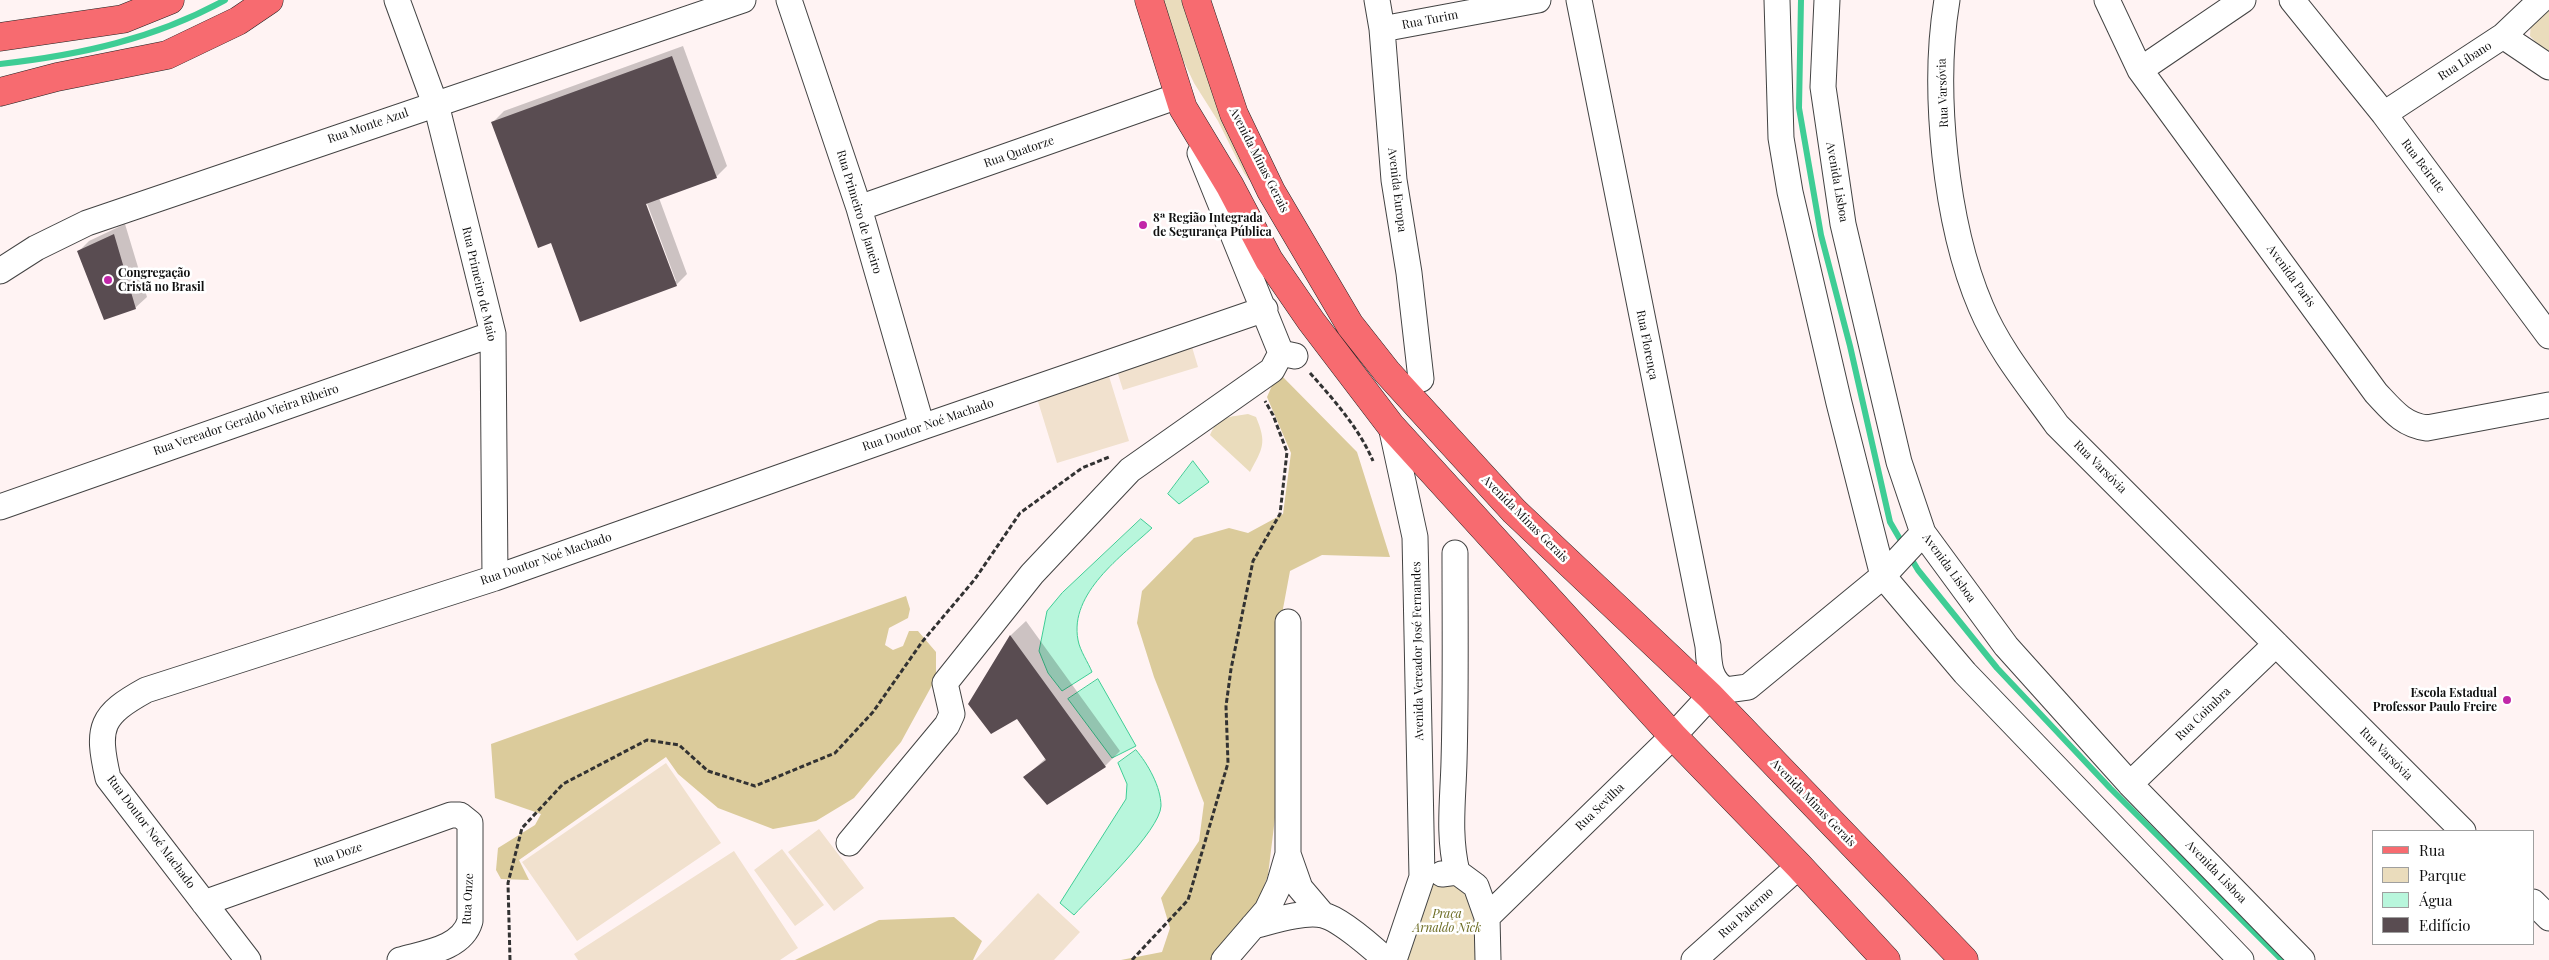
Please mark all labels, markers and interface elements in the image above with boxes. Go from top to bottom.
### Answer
street label: Rua Turim [1401,8,1459,32]
street label: Rua Líbano [2436,38,2494,84]
street label: Rua Varsóvia [1935,58,1951,128]
street label: Rua Monte Azul [326,105,410,147]
street label: Avenida Minas Gerais [1226,105,1292,215]
street label: Rua Quatorze [982,133,1056,171]
street label: Rua Beirute [2398,136,2448,196]
street label: Avenida Lisboa [1823,141,1851,223]
street label: Avenida Europa [1385,147,1409,233]
street label: Rua Primeiro de Janeiro [833,148,885,276]
place label: 8ª Região Integrada de Segurança Pública [1153,211,1272,239]
marker: 8ª Região Integrada de Segurança Pública [1137,219,1149,231]
street label: Rua Primeiro de Maio [459,225,499,343]
street label: Avenida Paris [2264,242,2318,310]
place label: Congregação Cristã no Brasil [118,266,204,294]
marker: Congregação Cristã no Brasil [102,274,114,286]
street label: Rua Florença [1633,309,1661,381]
street label: Rua Vereador Geraldo Vieira Ribeiro [151,381,341,459]
street label: Rua Doutor Noé Machado [861,396,995,454]
street label: Rua Varsóvia [2070,437,2130,497]
street label: Avenida Minas Gerais [1479,473,1571,565]
street label: Rua Doutor Noé Machado [479,530,613,588]
street label: Avenida Lisboa [1919,531,1979,605]
street label: Avenida Vereador José Fernandes [1409,561,1427,741]
street label: Rua Coimbra [2173,684,2233,744]
place label: Escola Estadual Professor Paulo Freire [2373,686,2497,714]
marker: Escola Estadual Professor Paulo Freire [2501,694,2513,706]
street label: Rua Varsóvia [2356,724,2416,784]
street label: Avenida Minas Gerais [1767,756,1859,850]
street label: Rua Doutor Noé Machado [104,773,198,891]
street label: Rua Sevilha [1573,780,1627,834]
legend [2372,830,2534,945]
street label: Avenida Lisboa [2183,838,2249,906]
street label: Rua Doze [312,840,364,870]
text: Rua [2419,840,2445,860]
text: Parque [2419,865,2466,885]
street label: Rua Onze [459,873,477,925]
street label: Rua Palermo [1716,885,1776,941]
text: Água [2419,890,2453,910]
park label: Praça Arnaldo Nick [1413,907,1481,935]
text: Edifício [2419,915,2471,935]

